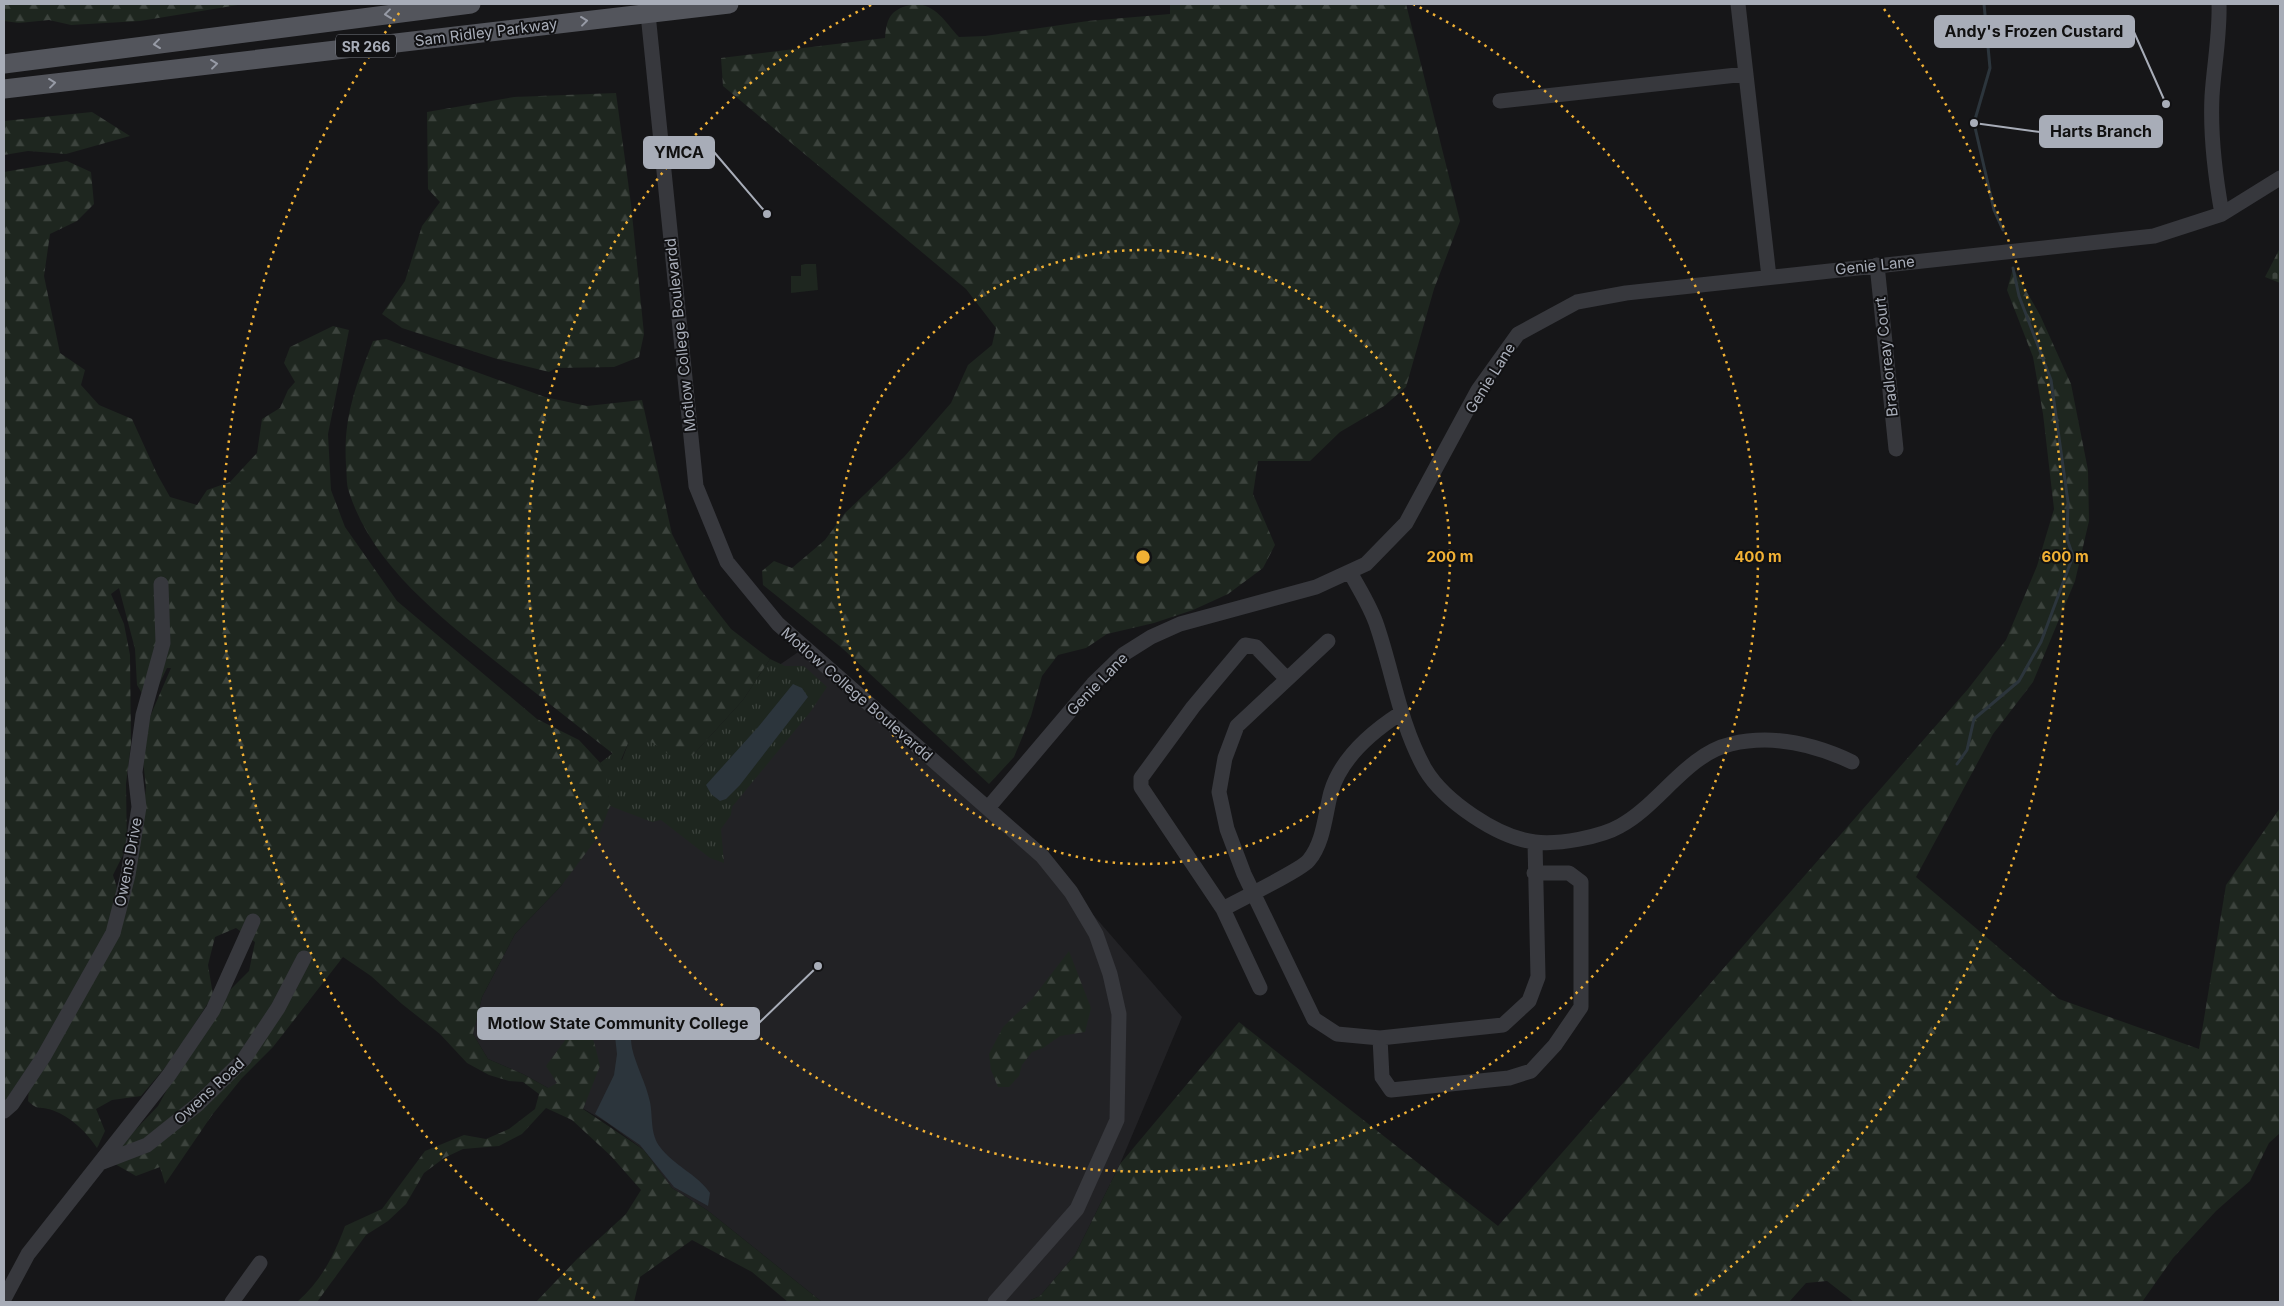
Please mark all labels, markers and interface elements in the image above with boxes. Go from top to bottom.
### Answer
one-way arrow [384,8,392,19]
street label: Sam Ridley Parkway [414,14,559,50]
one-way arrow [580,16,588,27]
callout: Andy's Frozen Custard [1935,16,2134,47]
text: Andy's Frozen Custard [1945,21,2123,41]
road number: SR 266 [336,34,396,58]
one-way arrow [153,38,161,49]
one-way arrow [210,59,218,70]
one-way arrow [48,78,56,89]
callout: Harts Branch [2040,116,2162,147]
text: Harts Branch [2050,121,2152,141]
callout: YMCA [644,137,714,168]
text: YMCA [654,142,704,162]
street label: Motlow College Boulevardd [660,237,700,433]
street label: Genie Lane [1834,251,1916,279]
street label: Bradloreay Court [1870,296,1902,418]
street label: Genie Lane [1461,339,1519,417]
text: 200 m [1427,547,1473,566]
text: 400 m [1734,547,1782,566]
text: 600 m [2041,547,2089,566]
centre of rings [1134,548,1152,566]
street label: Motlow College Boulevardd [777,623,937,765]
street label: Genie Lane [1062,649,1132,719]
street label: Owens Drive [110,816,146,908]
callout: Motlow State Community College [478,1008,759,1039]
text: Motlow State Community College [488,1013,748,1033]
street label: Owens Road [170,1054,248,1128]

